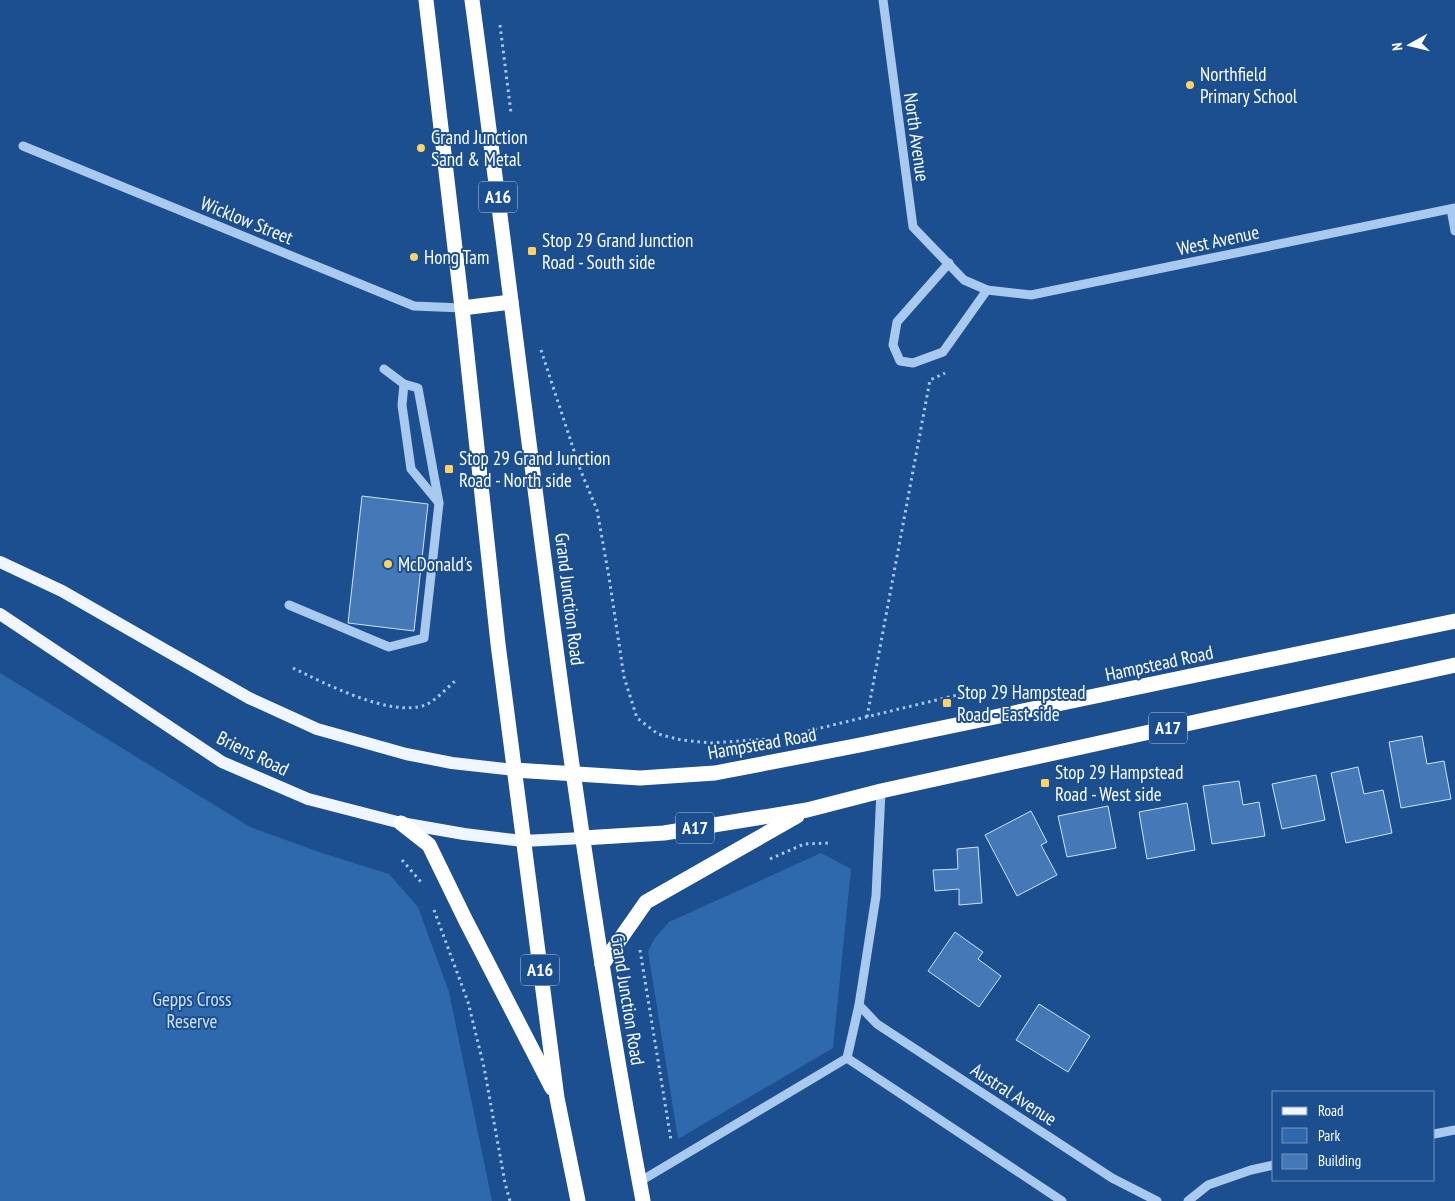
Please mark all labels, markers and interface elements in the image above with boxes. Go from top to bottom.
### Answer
north arrow [1385,20,1435,70]
text: N [1388,42,1407,52]
place label: Northfield Primary School [1200,62,1298,108]
marker: Northfield Primary School [1184,79,1196,91]
street label: North Avenue [899,91,935,183]
place label: Grand Junction Sand & Metal [431,125,528,171]
marker: Grand Junction Sand & Metal [415,142,427,154]
road number: A16 [479,182,517,212]
street label: Wicklow Street [197,191,298,250]
street label: West Avenue [1175,220,1261,260]
place label: Stop 29 Grand Junction Road - South side [542,228,693,274]
place label: Hong Tam [424,245,489,269]
marker: Stop 29 Grand Junction Road - South side [526,245,538,257]
marker: Hong Tam [408,251,420,263]
place label: Stop 29 Grand Junction Road - North side [459,446,610,492]
marker: Stop 29 Grand Junction Road - North side [443,463,455,475]
street label: Grand Junction Road [550,532,590,666]
place label: McDonald's [398,552,473,576]
marker: McDonald's [382,558,394,570]
street label: Hampstead Road [1103,640,1215,686]
place label: Stop 29 Hampstead Road - East side [957,680,1085,726]
marker: Stop 29 Hampstead Road - East side [941,697,953,709]
road number: A17 [1149,712,1187,744]
street label: Hampstead Road [706,722,818,764]
street label: Briens Road [213,725,293,781]
place label: Stop 29 Hampstead Road - West side [1055,760,1183,806]
marker: Stop 29 Hampstead Road - West side [1039,777,1051,789]
road number: A17 [676,812,714,844]
street label: Grand Junction Road [606,931,650,1067]
road number: A16 [521,954,559,986]
park label: Gepps Cross Reserve [153,987,231,1033]
street label: Austral Avenue [967,1057,1062,1131]
legend [1272,1091,1435,1181]
text: Road [1318,1101,1344,1120]
text: Park [1318,1126,1340,1145]
text: Building [1318,1151,1361,1170]

